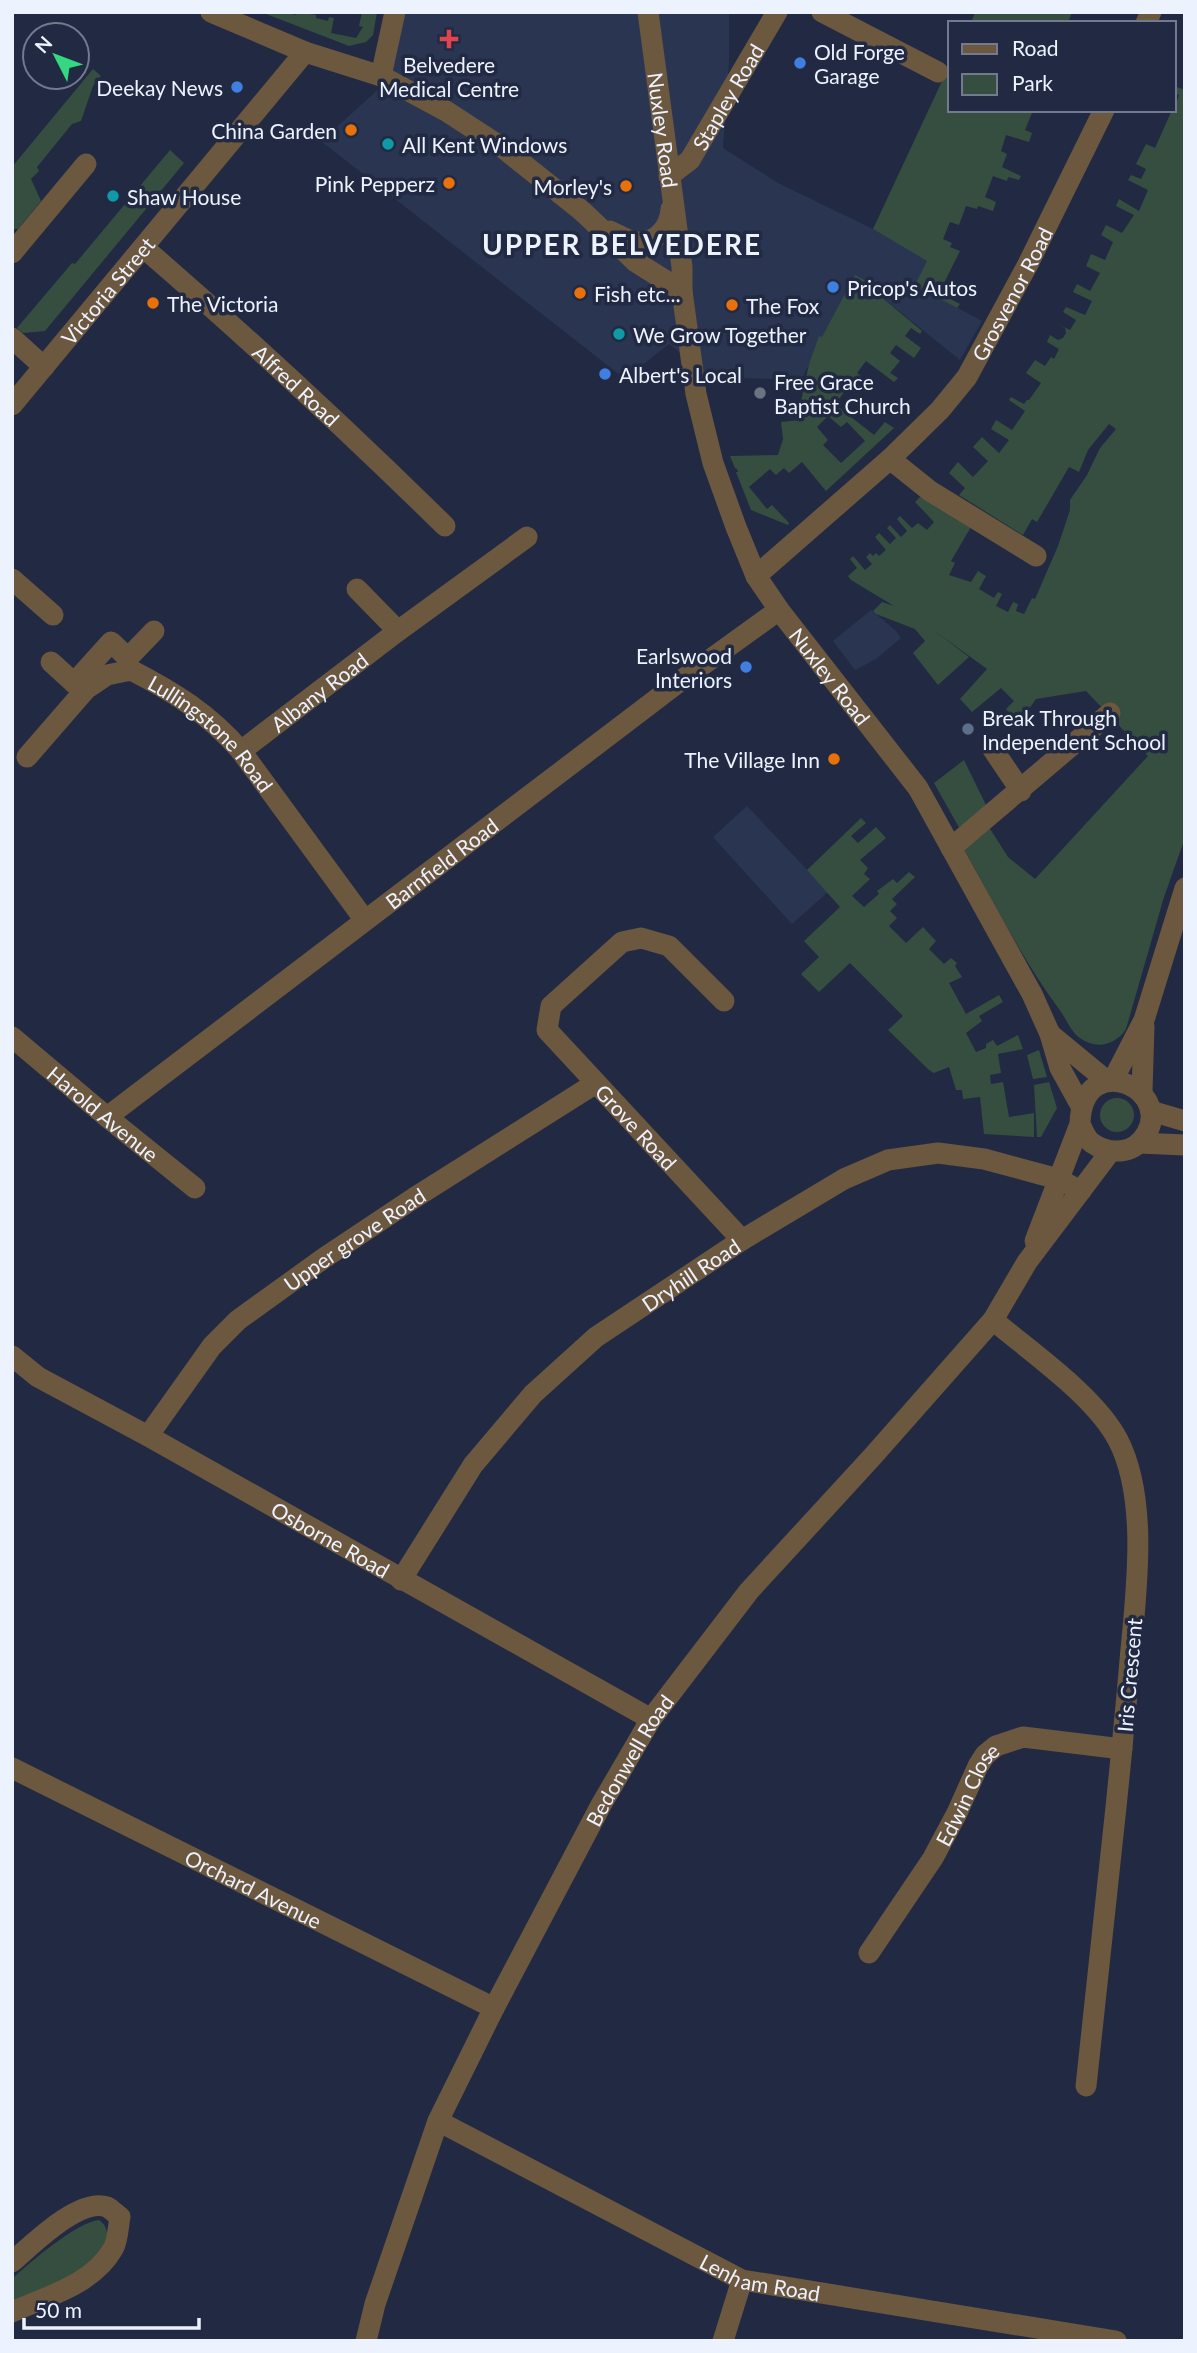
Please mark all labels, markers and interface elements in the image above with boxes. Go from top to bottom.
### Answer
north arrow [21,21,91,91]
legend [948,21,1176,112]
marker: Belvedere Medical Centre [439,29,459,49]
text: N [30,31,56,57]
text: Road [1012,35,1059,60]
street label: Stapley Road [686,39,768,154]
place label: Old Forge Garage [814,39,905,88]
place label: Belvedere Medical Centre [379,52,519,101]
marker: Old Forge Garage [792,55,808,71]
text: Park [1012,70,1053,95]
street label: Nuxley Road [644,71,684,189]
place label: Deekay News [96,75,223,100]
marker: Deekay News [229,79,245,95]
place label: China Garden [211,118,337,143]
marker: China Garden [343,122,359,138]
place label: All Kent Windows [402,132,567,157]
marker: All Kent Windows [380,136,396,152]
place label: Pink Pepperz [315,171,435,196]
place label: Morley's [533,174,612,199]
marker: Pink Pepperz [441,175,457,191]
marker: Morley's [618,178,634,194]
place label: Shaw House [127,184,241,209]
marker: Shaw House [105,188,121,204]
street label: Grosvenor Road [966,223,1057,365]
district label: UPPER BELVEDERE [482,227,762,261]
street label: Victoria Street [55,231,159,349]
place label: Pricop's Autos [847,275,977,300]
marker: Pricop's Autos [825,279,841,295]
place label: Fish etc... [594,281,680,306]
marker: Fish etc... [572,285,588,301]
place label: The Victoria [167,291,278,316]
place label: The Fox [746,293,820,318]
marker: The Victoria [145,295,161,311]
marker: The Fox [724,297,740,313]
place label: We Grow Together [633,322,807,347]
marker: We Grow Together [611,326,627,342]
street label: Alfred Road [248,339,345,431]
place label: Albert's Local [619,362,742,387]
marker: Albert's Local [597,366,613,382]
place label: Free Grace Baptist Church [774,369,911,418]
marker: Free Grace Baptist Church [752,385,768,401]
street label: Nuxley Road [785,623,876,729]
place label: Earlswood Interiors [636,643,732,692]
street label: Albany Road [266,647,372,736]
marker: Earlswood Interiors [738,659,754,675]
street label: Lullingstone Road [144,669,279,796]
place label: Break Through Independent School [982,705,1166,754]
marker: Break Through Independent School [960,721,976,737]
place label: The Village Inn [684,747,820,772]
marker: The Village Inn [826,751,842,767]
street label: Barnfield Road [380,812,503,914]
street label: Harold Avenue [43,1060,164,1166]
street label: Grove Road [591,1079,682,1175]
street label: Upper grove Road [278,1182,430,1296]
street label: Dryhill Road [637,1233,744,1316]
street label: Osborne Road [267,1496,394,1582]
street label: Iris Crescent [1112,1617,1146,1733]
street label: Bedonwell Road [580,1689,678,1830]
street label: Edwin Close [929,1737,1003,1850]
street label: Orchard Avenue [181,1844,326,1933]
street label: Lenham Road [696,2248,822,2305]
scale bar [24,2286,200,2330]
text: 50 m [35,2297,82,2322]

